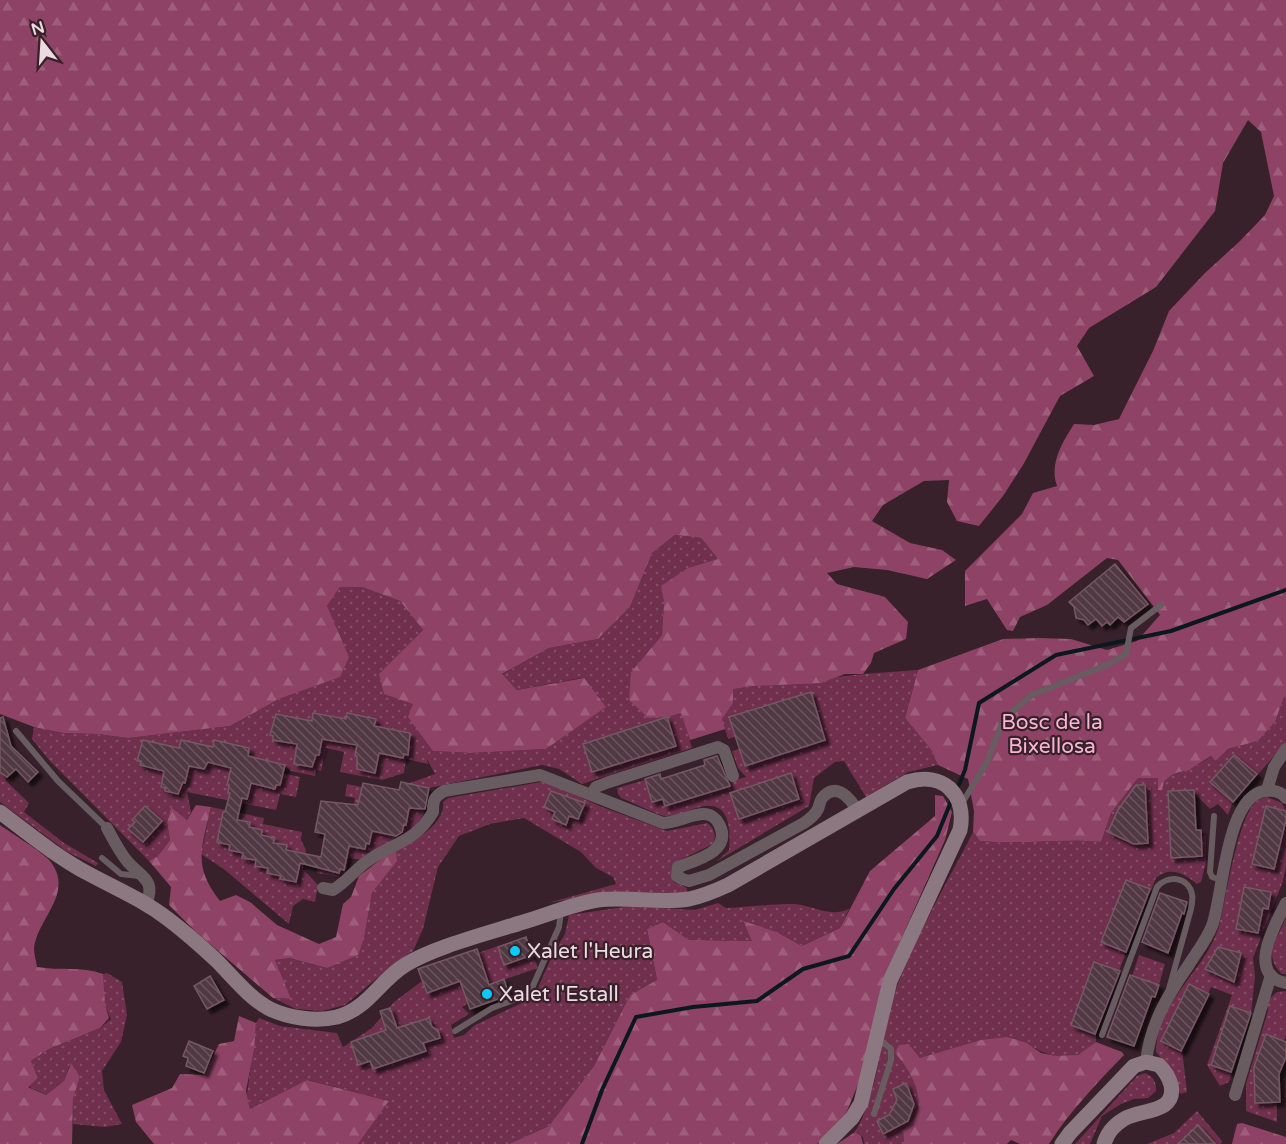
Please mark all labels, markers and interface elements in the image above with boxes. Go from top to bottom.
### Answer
north arrow [12,12,72,72]
text: N [29,17,47,40]
park label: Bosc de la Bixellosa [1001,710,1103,759]
place label: Xalet l'Heura [527,939,653,964]
marker: Xalet l'Heura [508,944,522,958]
place label: Xalet l'Estall [499,982,619,1007]
marker: Xalet l'Estall [480,987,494,1001]

